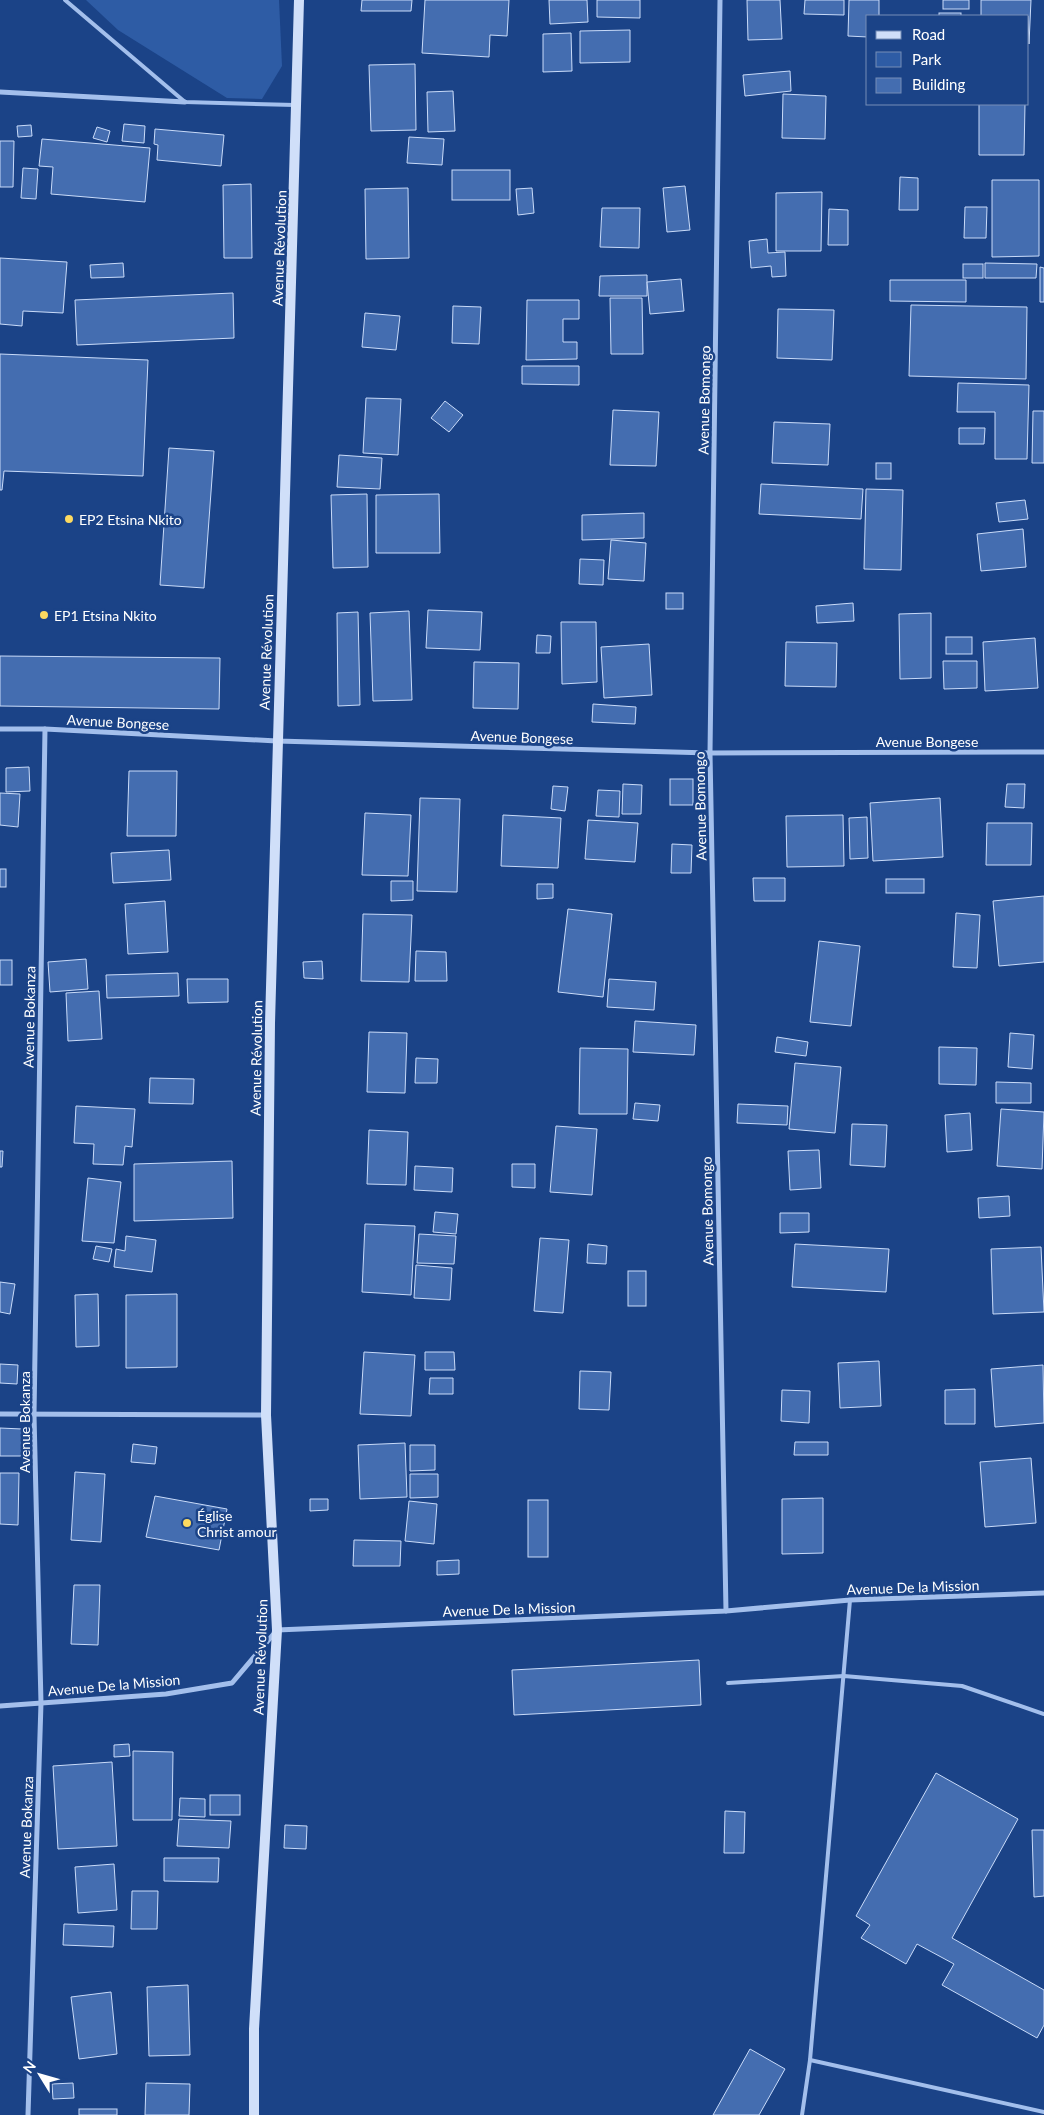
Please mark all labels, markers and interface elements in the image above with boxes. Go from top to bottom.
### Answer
legend [866,15,1029,105]
text: Road [912,25,945,43]
text: Park [912,50,942,68]
text: Building [912,75,965,93]
street label: Avenue Révolution [268,190,290,306]
street label: Avenue Bomongo [695,345,713,455]
place label: EP2 Etsina Nkito [79,511,182,528]
marker: EP2 Etsina Nkito [63,513,75,525]
street label: Avenue Révolution [255,594,277,710]
place label: EP1 Etsina Nkito [54,607,157,624]
marker: EP1 Etsina Nkito [38,609,50,621]
street label: Avenue Bongese [66,711,170,733]
street label: Avenue Bongese [470,727,574,747]
street label: Avenue Bongese [876,733,978,750]
street label: Avenue Bomongo [691,751,709,861]
street label: Avenue Bokanza [20,966,38,1068]
street label: Avenue Révolution [246,1000,266,1116]
street label: Avenue Bomongo [698,1156,716,1266]
street label: Avenue Bokanza [16,1371,33,1473]
place label: Église Christ amour [197,1507,277,1540]
marker: Église Christ amour [181,1517,193,1529]
street label: Avenue De la Mission [846,1576,980,1598]
street label: Avenue De la Mission [442,1598,576,1620]
street label: Avenue Révolution [249,1599,271,1715]
street label: Avenue De la Mission [47,1671,181,1699]
street label: Avenue Bokanza [16,1776,36,1878]
north arrow [15,2050,65,2100]
text: N [19,2057,39,2076]

